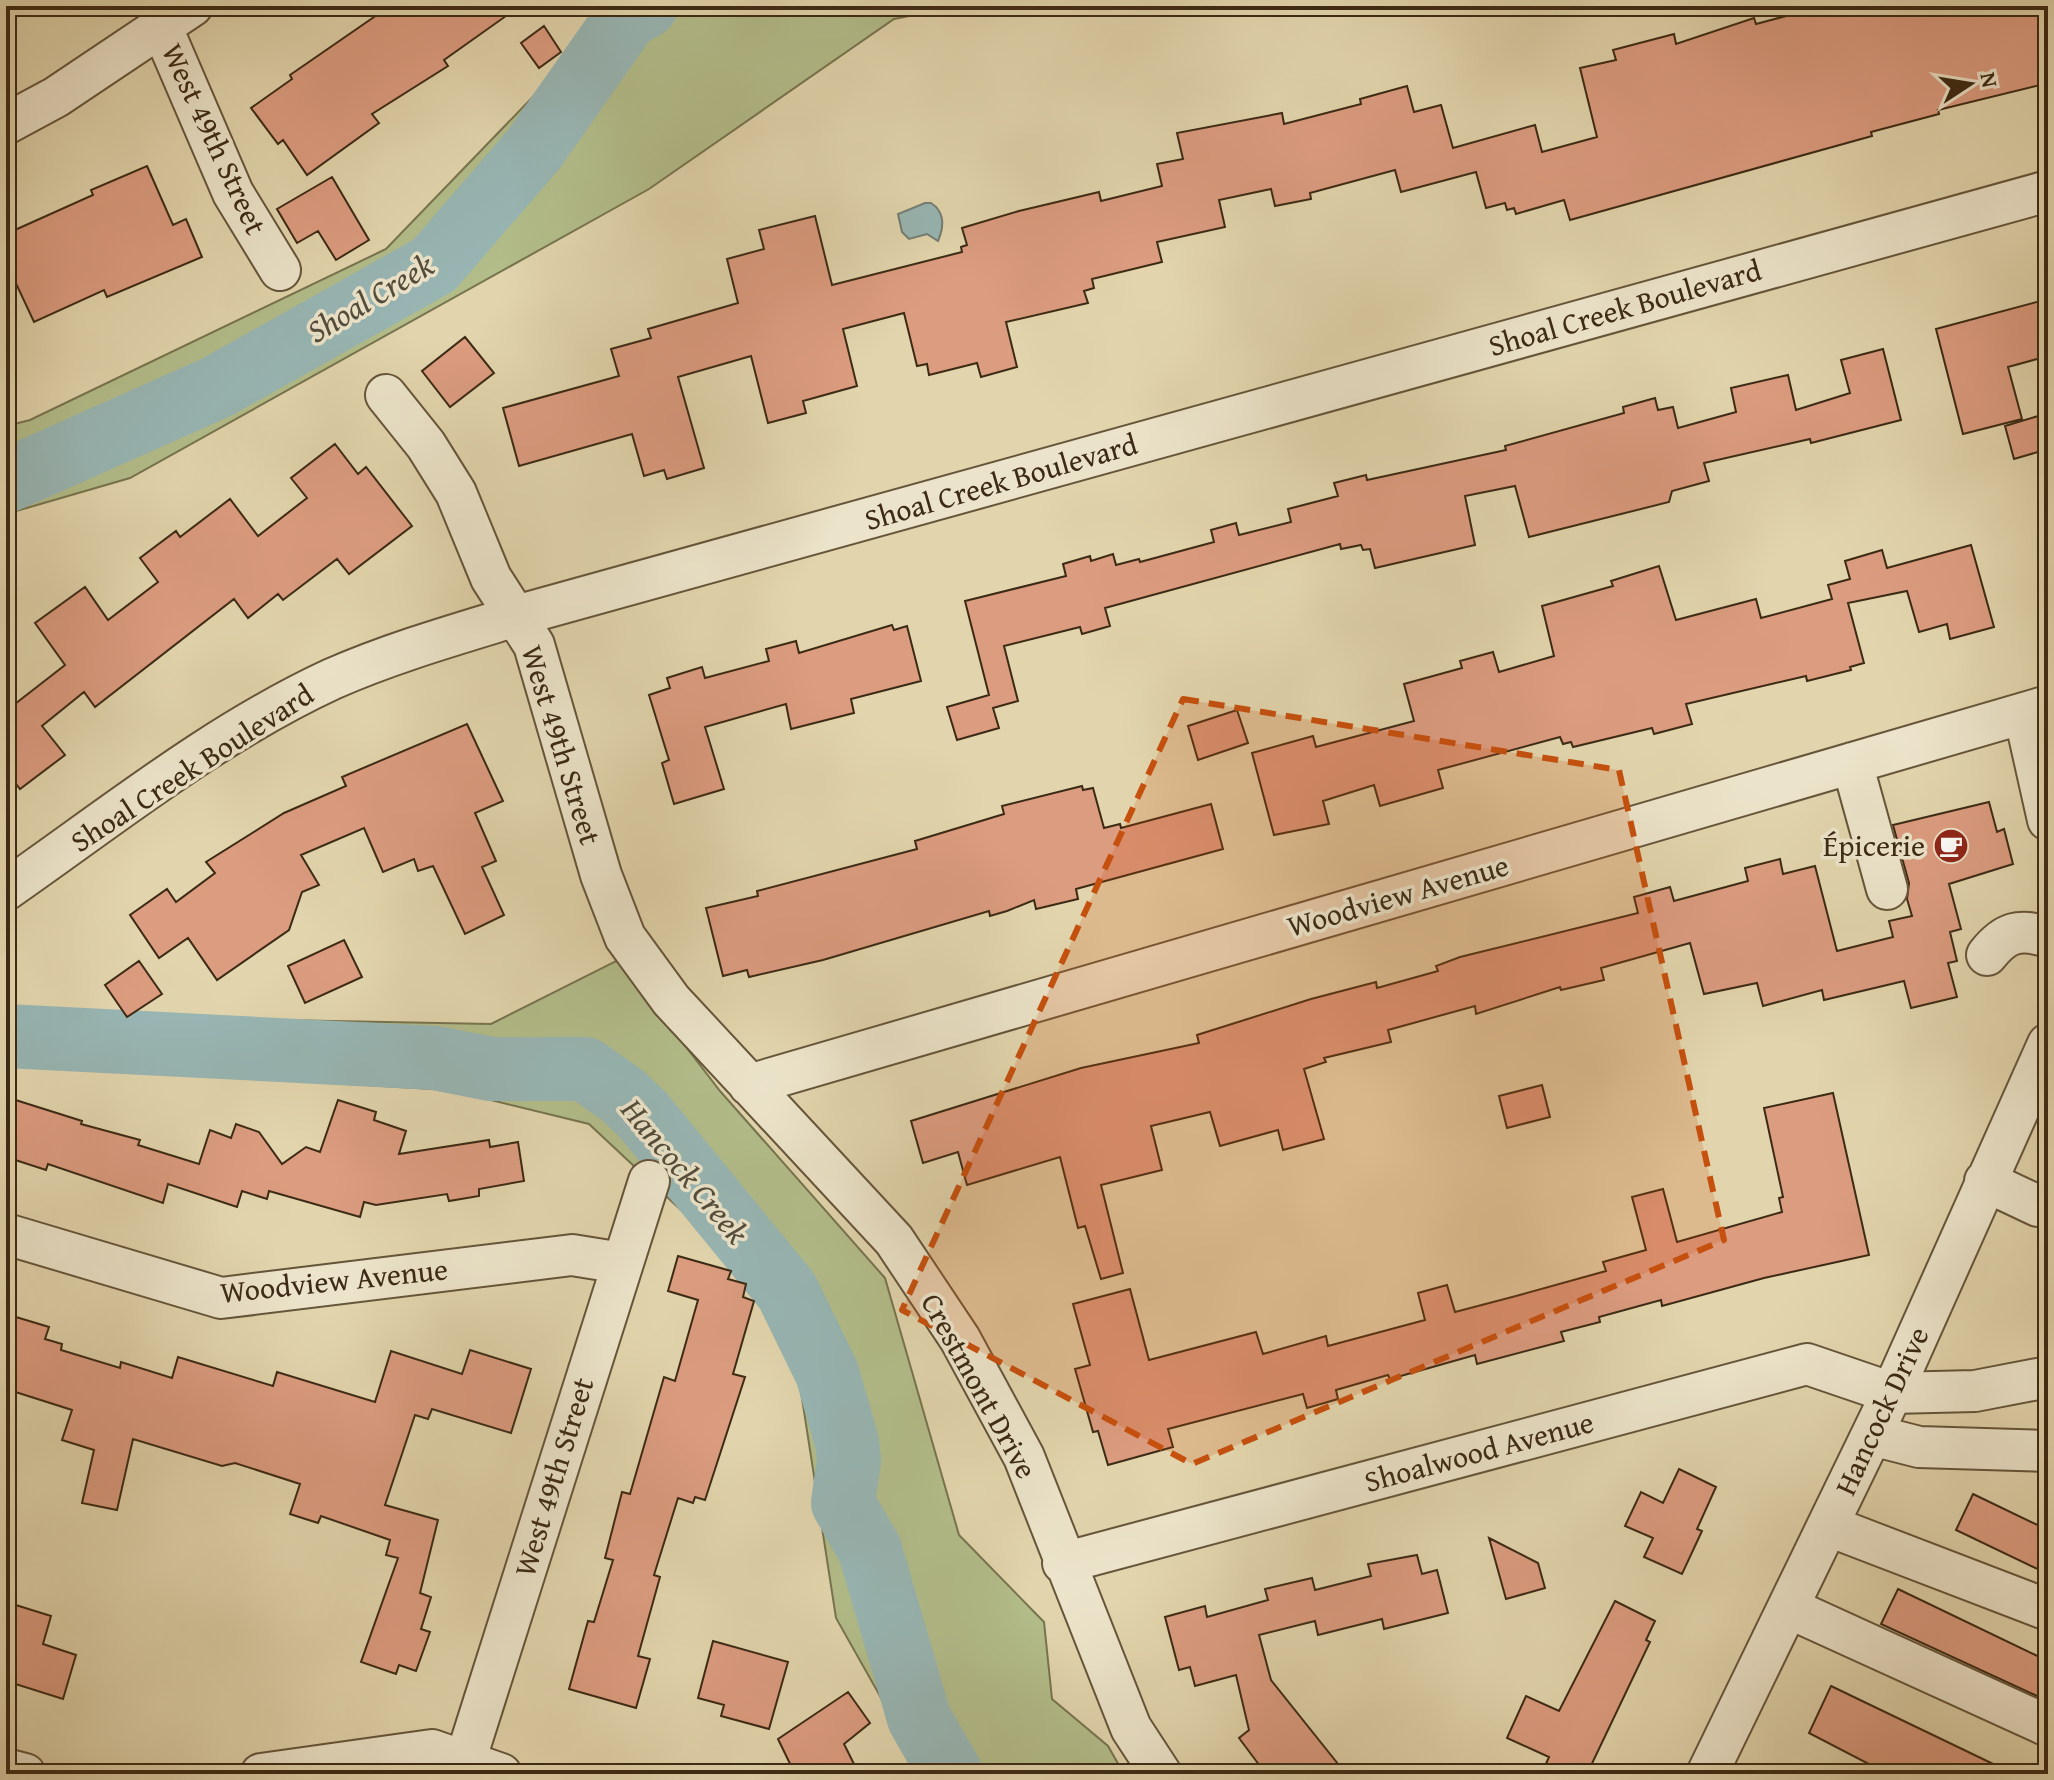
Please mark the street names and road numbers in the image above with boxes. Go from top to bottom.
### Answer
street label: West 49th Street [151,36,279,242]
street label: Shoal Creek Boulevard [1483,247,1766,367]
street label: Shoal Creek Boulevard [859,421,1142,541]
street label: West 49th Street [511,640,613,850]
street label: Shoal Creek Boulevard [61,672,322,862]
street label: Woodview Avenue [1282,842,1514,948]
street label: Woodview Avenue [218,1246,450,1314]
street label: Crestmont Drive [911,1285,1049,1486]
street label: Hancock Drive [1823,1319,1939,1502]
street label: West 49th Street [502,1371,604,1582]
street label: Shoalwood Avenue [1359,1399,1598,1503]

